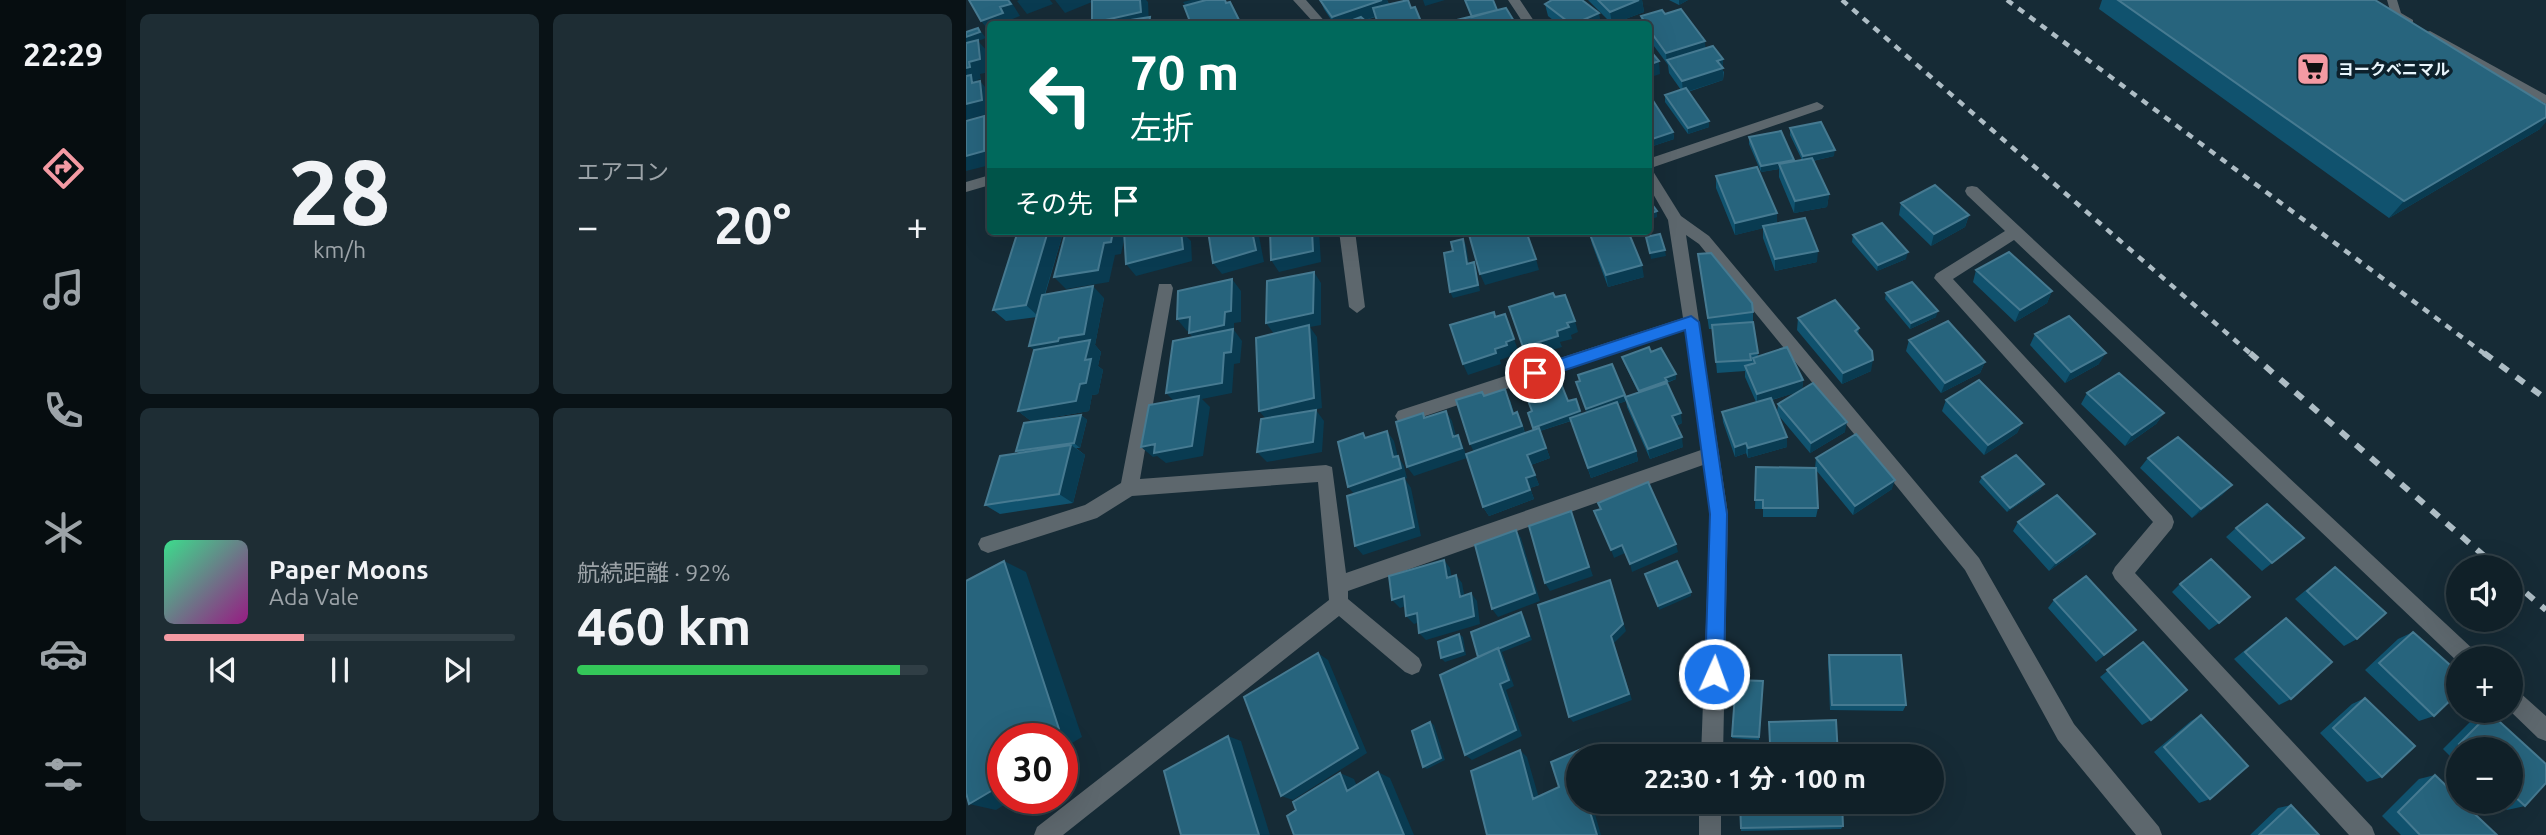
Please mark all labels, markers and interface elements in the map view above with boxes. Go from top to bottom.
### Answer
text: 22:29 [23,36,103,72]
text: 70 m [1130,44,1239,99]
icon: left [1015,49,1106,140]
supermarket icon: ヨークベニマル [2294,50,2332,88]
place label: ヨークベニマル [2338,60,2450,78]
text: 左折 [1130,109,1194,145]
text: 28 [288,140,391,242]
icon: directions [39,144,88,193]
text: エアコン [577,159,669,184]
icon: arrive [1107,182,1145,220]
text: その先 [1015,189,1093,218]
text: 20° [714,196,791,254]
text: − [577,205,598,247]
text: + [907,205,928,247]
text: km/h [313,237,366,262]
icon: music [39,265,88,314]
pin [1505,343,1565,403]
icon: arrive [1516,354,1554,392]
icon: phone [39,386,88,435]
icon: climate [39,508,88,557]
text: Paper Moons [269,555,428,584]
map controls [2446,555,2523,814]
button: sound [2446,555,2523,632]
text: 航続距離 · 92% [577,560,730,585]
text: Ada Vale [269,584,359,609]
text: 460 km [577,597,751,655]
icon: car [39,629,88,678]
position arrow [1677,637,1751,711]
button: + [2446,646,2523,723]
icon: previous [204,651,242,689]
icon: pause [321,651,359,689]
icon: next [438,651,476,689]
speed limit sign: 30 [987,723,1078,814]
button: − [2446,737,2523,814]
icon: filters [39,750,88,799]
text: 22:30 · 1 分 · 100 m [1644,764,1866,793]

